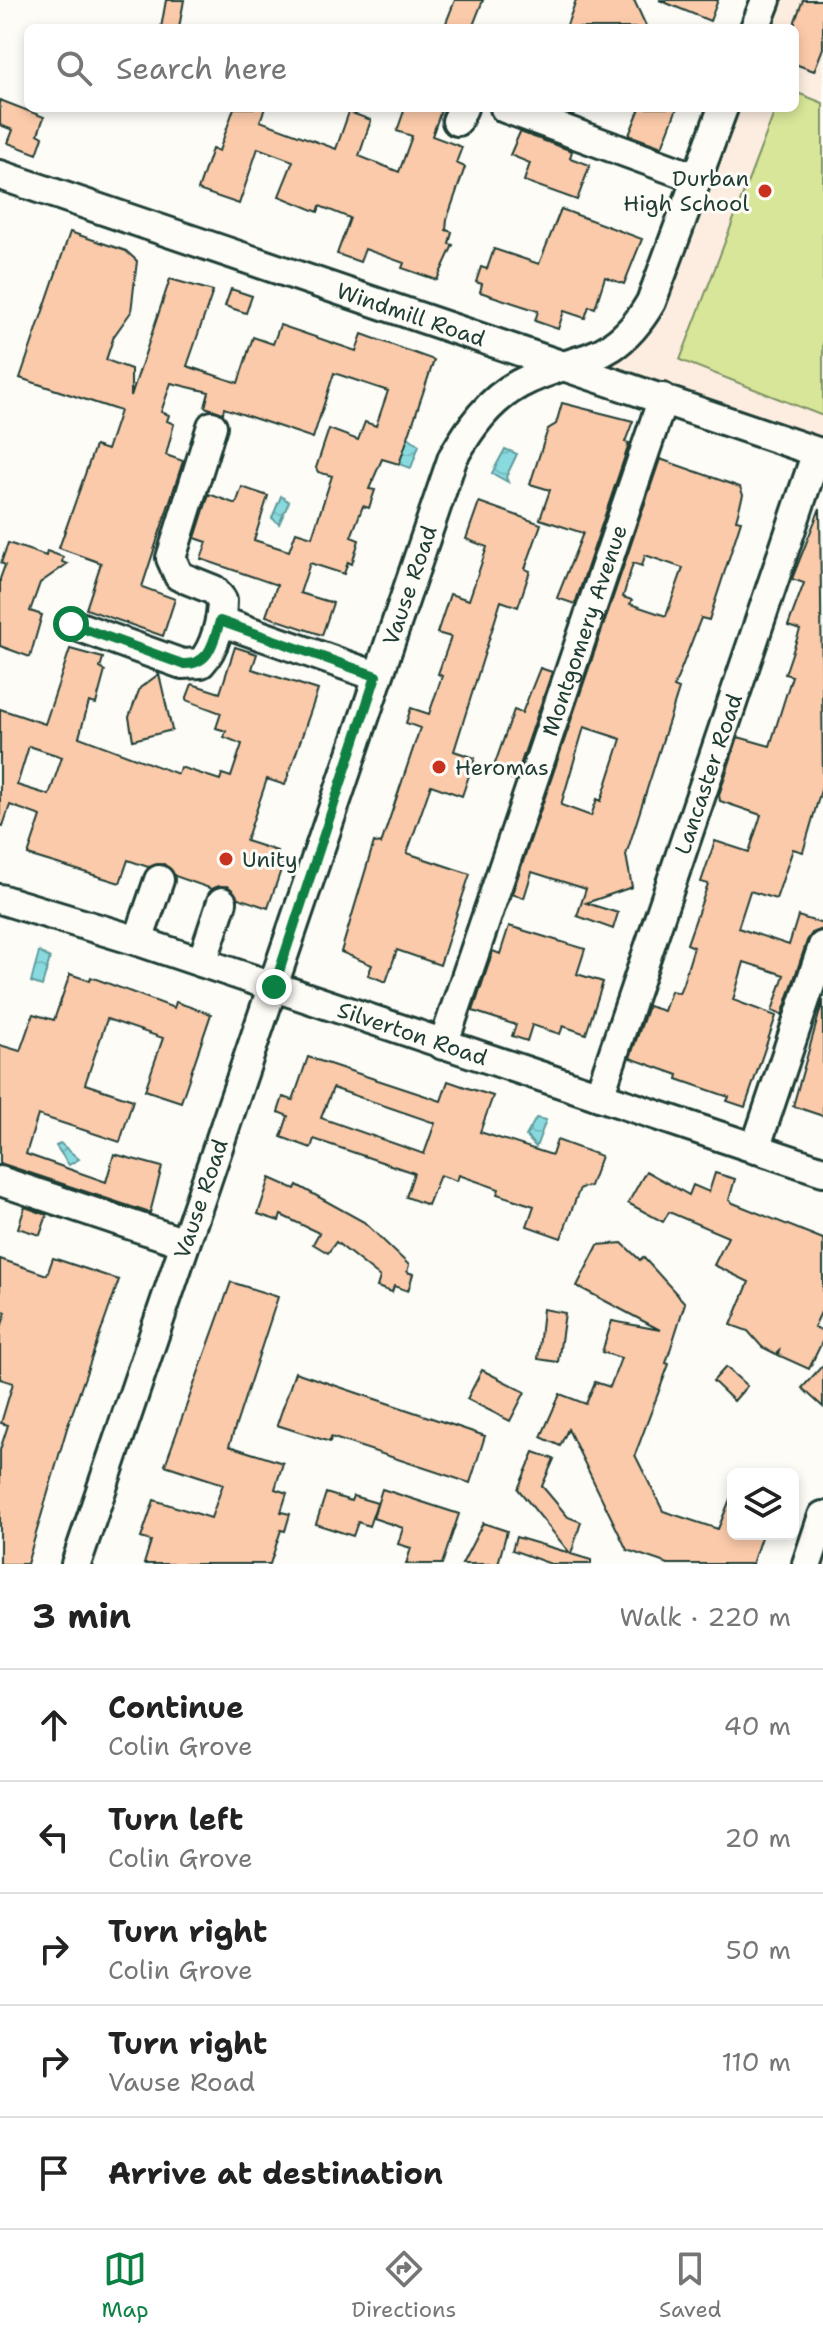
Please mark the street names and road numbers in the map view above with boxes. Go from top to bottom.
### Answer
street label: Windmill Road [333,276,489,353]
street label: Montgomery Avenue [535,521,634,740]
street label: Vause Road [376,522,444,649]
street label: Lancaster Road [668,690,749,858]
street label: Silverton Road [334,995,491,1072]
street label: Vause Road [167,1135,235,1262]

